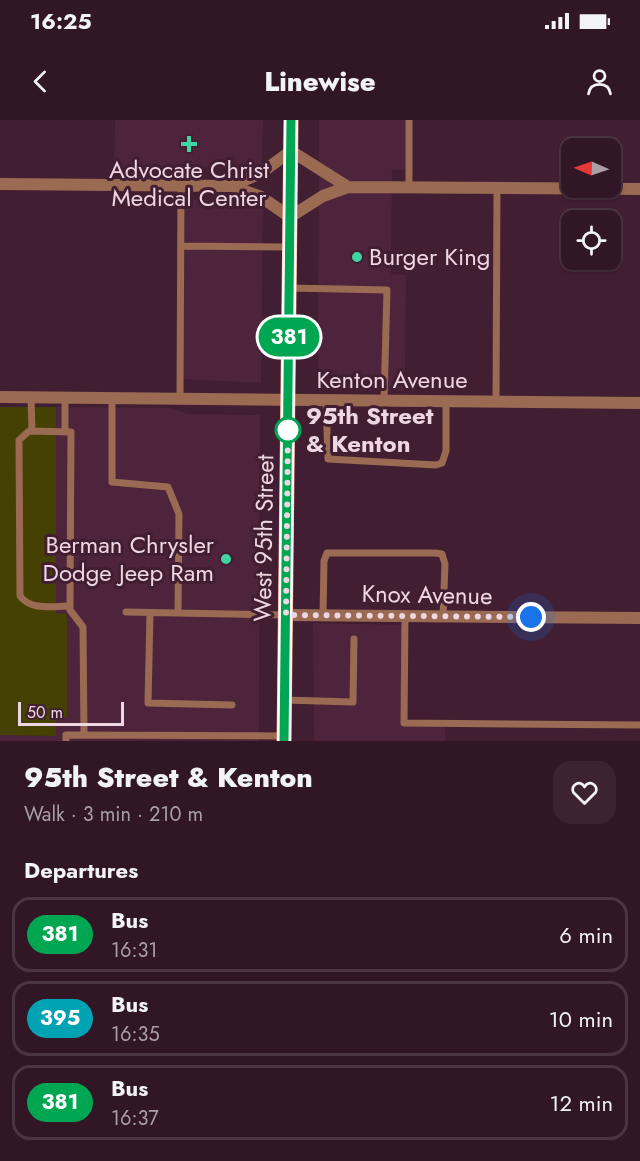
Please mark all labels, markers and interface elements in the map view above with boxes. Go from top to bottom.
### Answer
text: 16:25 [30,5,92,37]
text: Linewise [264,62,376,101]
icon: back [24,65,57,98]
icon: person [583,65,616,98]
marker: Advocate Christ Medical Center [180,135,198,153]
north arrow [561,138,621,198]
map controls [561,138,621,270]
place label: Advocate Christ Medical Center [109,152,269,215]
button: locate [561,210,621,270]
place label: Burger King [369,239,490,274]
marker: Burger King [350,250,364,264]
line badge: 381 [254,318,324,356]
text: 381 [271,322,307,352]
street label: Kenton Avenue [316,362,468,397]
place label: 95th Street & Kenton [306,398,434,461]
marker: 95th Street & Kenton [275,417,301,443]
street label: West 95th Street [245,454,282,622]
place label: Berman Chrysler Dodge Jeep Ram [43,527,215,590]
marker: Berman Chrysler Dodge Jeep Ram [219,552,233,566]
street label: Knox Avenue [361,576,493,613]
your location [516,602,546,632]
scale bar [18,699,124,726]
text: 50 m [27,701,63,724]
text: 95th Street & Kenton [24,757,313,798]
button: heart [553,761,616,824]
text: Walk · 3 min · 210 m [24,800,203,829]
text: Departures [24,854,138,886]
text: Bus [111,904,148,936]
text: 381 [42,919,78,949]
text: 6 min [559,919,613,951]
text: 16:31 [111,936,157,965]
text: Bus [111,988,148,1020]
text: 395 [40,1003,80,1033]
text: 10 min [549,1003,613,1035]
text: 16:35 [111,1020,160,1049]
text: Bus [111,1072,148,1104]
text: 381 [42,1087,78,1117]
text: 12 min [550,1087,613,1119]
text: 16:37 [111,1104,159,1133]

